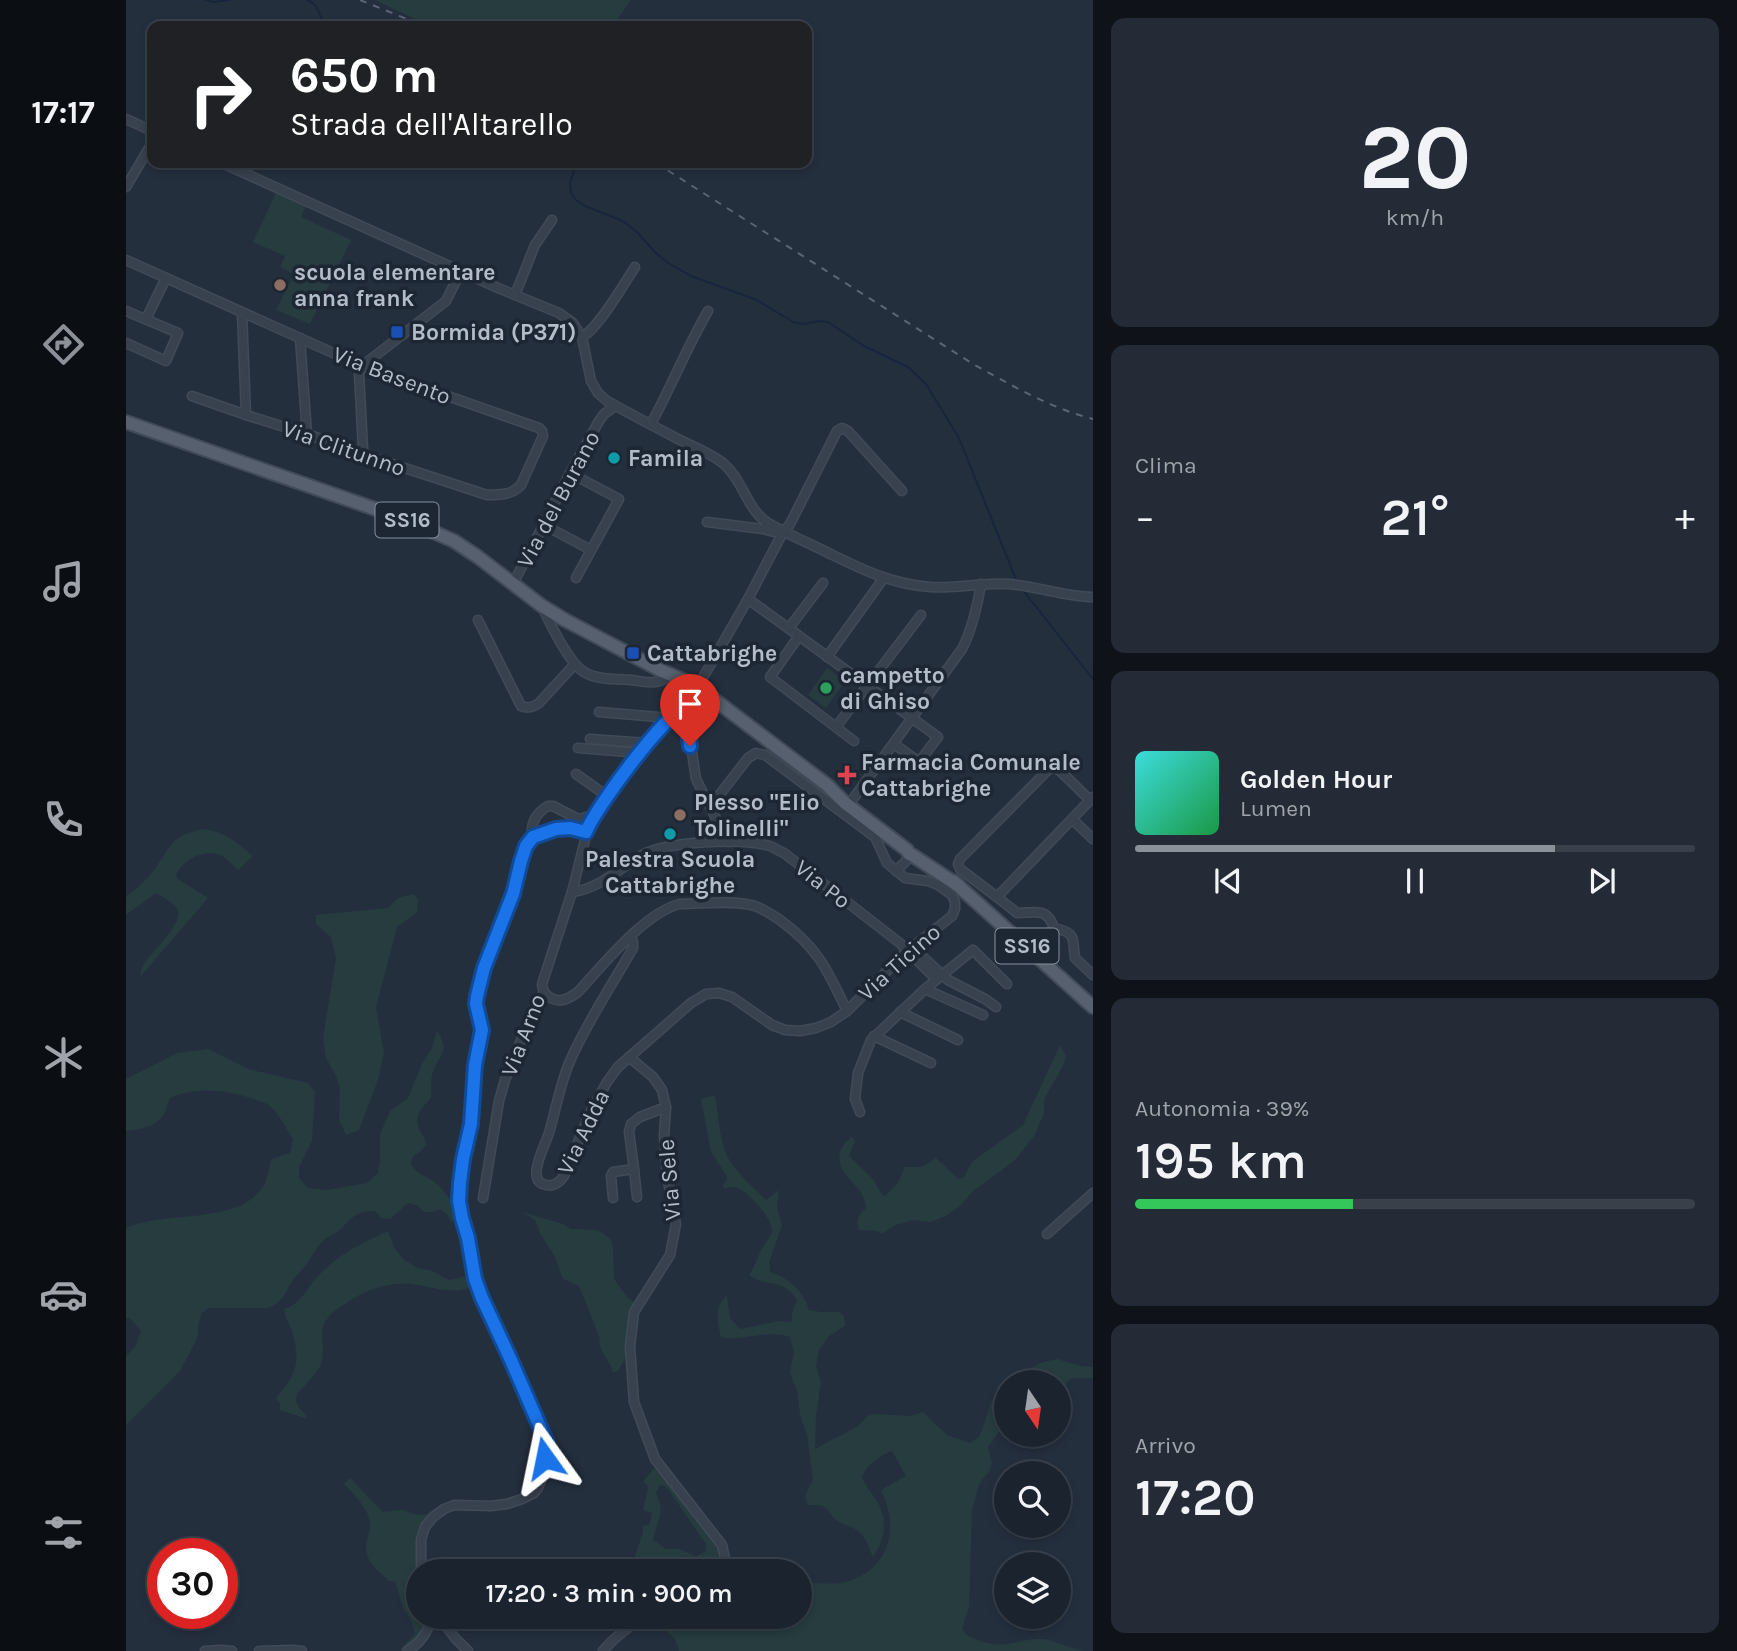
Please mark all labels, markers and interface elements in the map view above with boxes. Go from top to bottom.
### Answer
text: 650 m [290,47,438,104]
icon: right [175,49,266,140]
text: 17:17 [31,94,95,131]
text: 20 [1359,105,1471,211]
text: Strada dell'Altarello [290,106,573,143]
text: km/h [1386,204,1444,231]
place label: scuola elementare anna frank [294,259,496,312]
marker: scuola elementare anna frank [272,277,288,293]
place label: Bormida (P371) [411,319,576,346]
icon: directions [39,320,88,369]
marker: Bormida (P371) [389,324,405,340]
street label: Via Basento [329,341,454,410]
street label: Via Clitunno [279,415,409,482]
street label: Via del Burano [511,426,606,572]
place label: Famila [628,445,703,472]
marker: Famila [606,450,622,466]
text: Clima [1135,452,1197,479]
text: 21° [1381,487,1449,548]
text: − [1135,495,1155,540]
text: + [1675,495,1695,540]
road number: SS16 [376,503,438,538]
icon: music [39,557,88,606]
place label: Cattabrighe [647,640,777,667]
marker: Cattabrighe [625,645,641,661]
place label: campetto di Ghiso [840,662,945,715]
pin [660,674,720,746]
marker: campetto di Ghiso [818,680,834,696]
icon: arrive [671,685,709,723]
place label: Farmacia Comunale Cattabrighe [861,749,1081,802]
text: Golden Hour [1240,764,1392,795]
marker: Farmacia Comunale Cattabrighe [839,767,855,783]
place label: Plesso "Elio Tolinelli" [694,789,820,842]
icon: phone [39,795,88,844]
text: Lumen [1240,795,1312,822]
marker: Plesso "Elio Tolinelli" [672,807,688,823]
marker: Palestra Scuola Cattabrighe [662,826,678,842]
place label: Palestra Scuola Cattabrighe [585,846,755,899]
street label: Via Po [789,854,856,914]
icon: previous [1209,862,1247,900]
icon: pause [1396,862,1434,900]
icon: next [1583,862,1621,900]
street label: Via Ticino [853,918,946,1006]
road number: SS16 [996,928,1058,964]
street label: Via Arno [495,990,551,1080]
icon: climate [39,1033,88,1082]
street label: Via Adda [551,1085,616,1179]
text: Autonomia · 39% [1135,1095,1309,1122]
text: 195 km [1135,1130,1307,1191]
street label: Via Sele [652,1138,687,1222]
icon: car [39,1270,88,1319]
north arrow [994,1370,1071,1447]
map controls [994,1370,1071,1629]
position arrow [508,1421,582,1495]
text: Arrivo [1135,1432,1196,1459]
button: search [994,1461,1071,1538]
text: 17:20 [1135,1467,1256,1528]
icon: filters [39,1508,88,1557]
speed limit sign: 30 [147,1538,238,1629]
button: layers [994,1552,1071,1629]
text: 17:20 · 3 min · 900 m [485,1578,733,1609]

